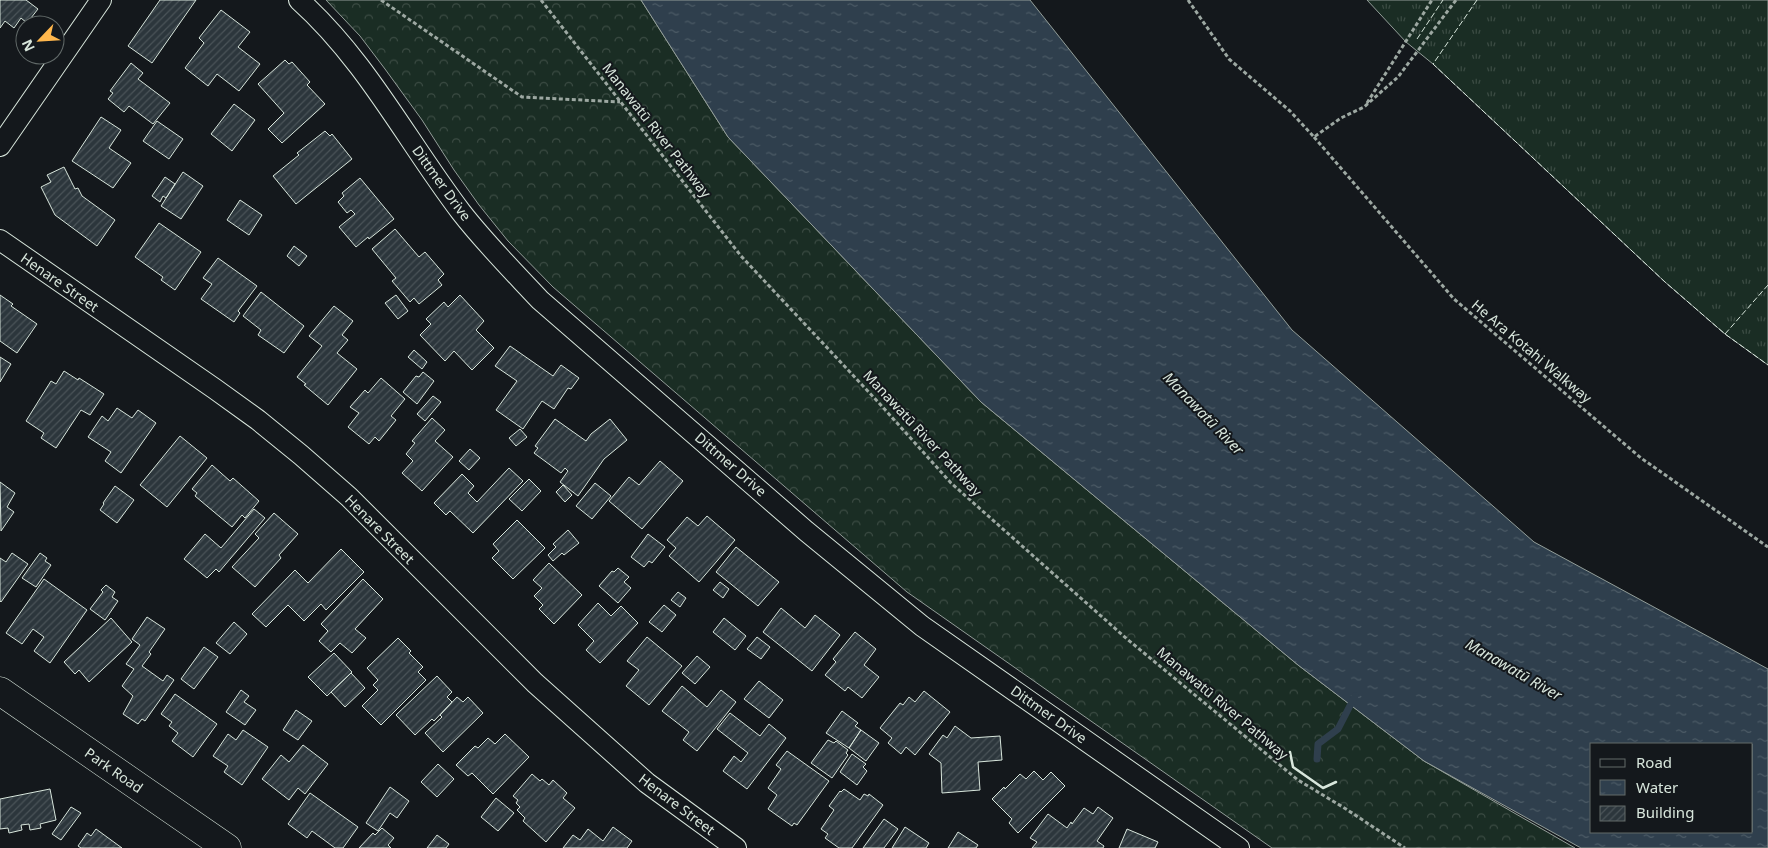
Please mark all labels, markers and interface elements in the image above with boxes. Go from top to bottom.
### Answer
north arrow [15,15,65,65]
text: N [17,37,39,55]
street label: Manawatū River Pathway [598,59,716,202]
street label: Dittmer Drive [408,141,476,225]
street label: Henare Street [17,248,103,316]
street label: He Ara Kotahi Walkway [1468,295,1597,408]
street label: Manawatū River Pathway [859,366,987,501]
water label: Manawatū River [1159,367,1249,460]
street label: Dittmer Drive [691,428,771,500]
street label: Henare Street [341,490,419,568]
water label: Manawatū River [1462,633,1567,705]
street label: Manawatū River Pathway [1153,642,1293,764]
street label: Dittmer Drive [1007,681,1091,747]
street label: Park Road [81,743,147,797]
legend [1590,743,1753,833]
text: Road [1636,752,1672,772]
street label: Henare Street [635,769,719,839]
text: Water [1636,777,1678,797]
text: Building [1636,802,1694,822]

